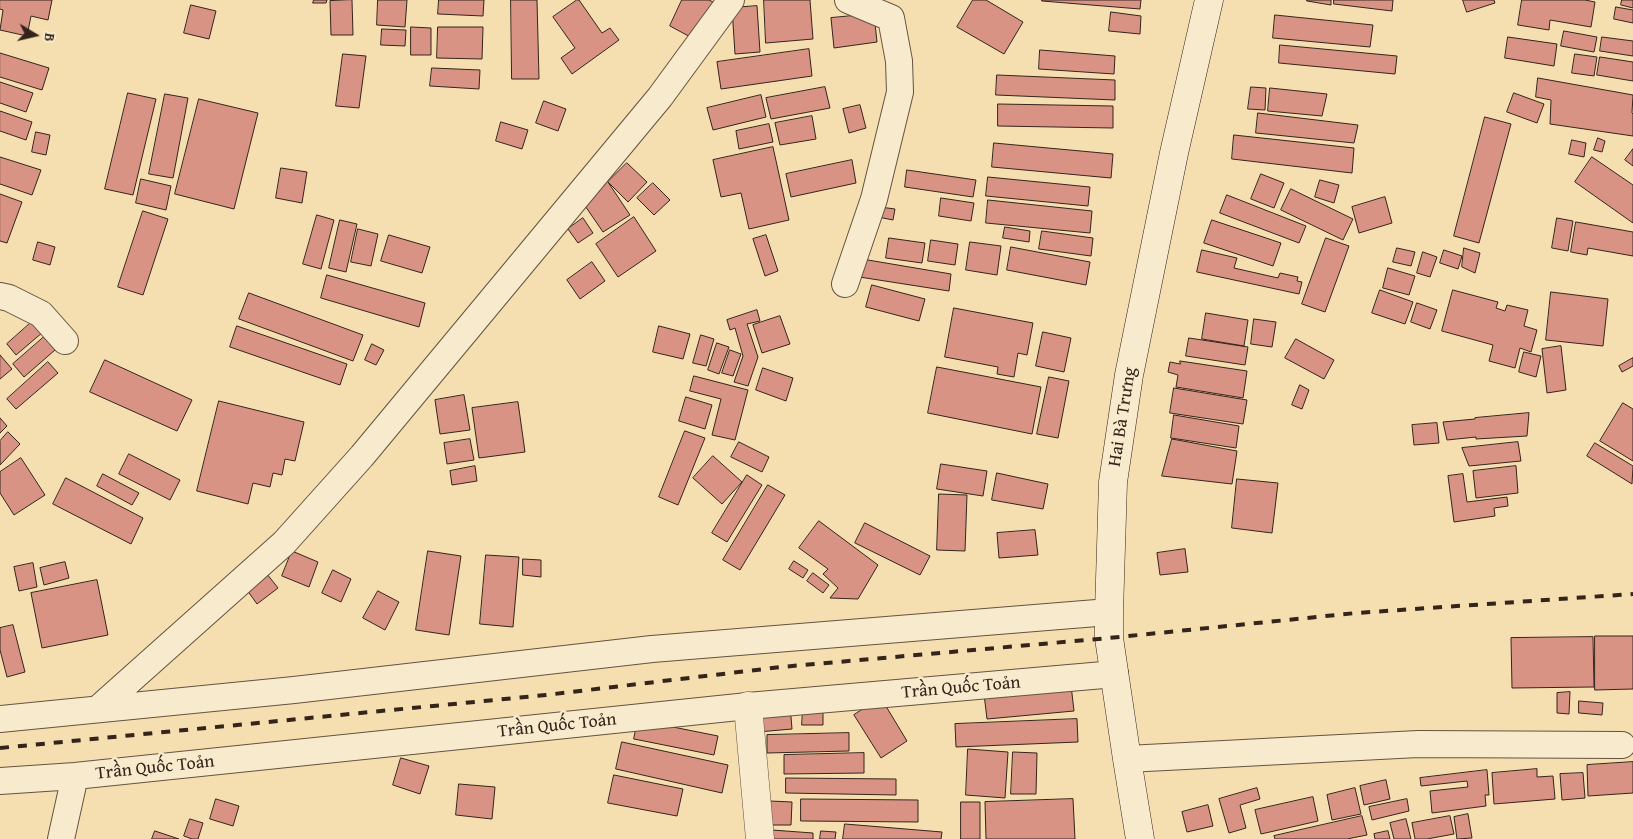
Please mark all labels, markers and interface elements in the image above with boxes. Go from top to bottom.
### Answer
north arrow [10,10,60,60]
text: B [39,32,60,43]
street label: Hai Bà Trưng [1105,366,1141,468]
street label: Trần Quốc Toản [901,672,1021,704]
street label: Trần Quốc Toản [497,709,617,743]
street label: Trần Quốc Toản [95,751,215,785]

